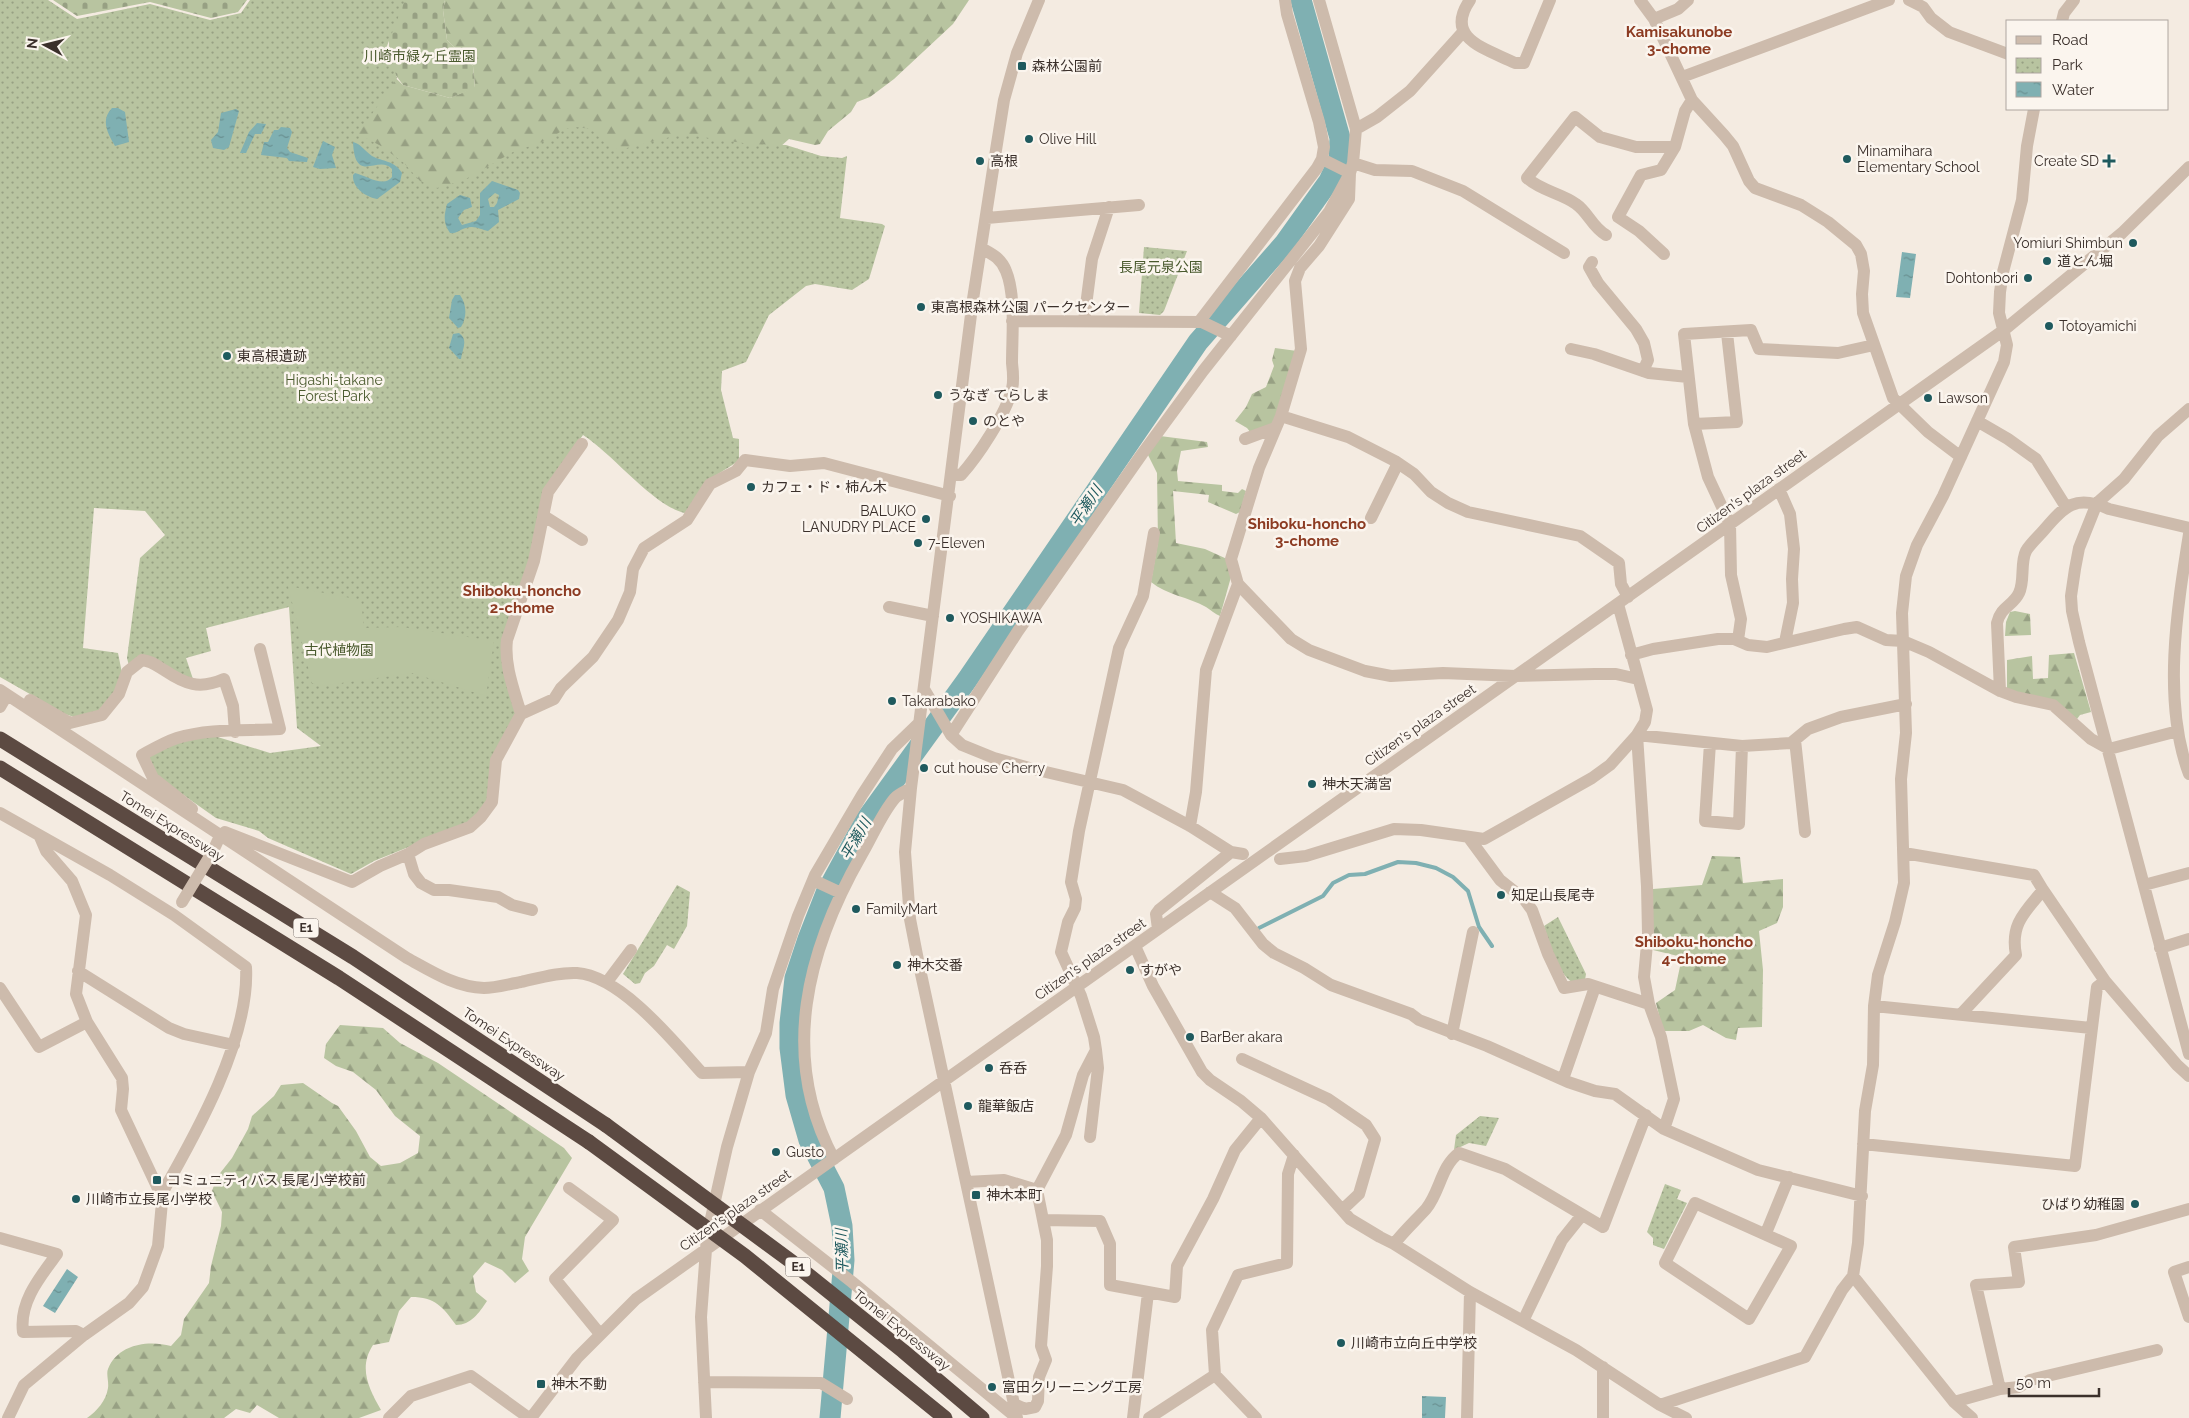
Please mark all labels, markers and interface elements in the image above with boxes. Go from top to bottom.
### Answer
north arrow [20,20,70,70]
legend [2006,20,2169,110]
district label: Kamisakunobe 3-chome [1626,23,1732,58]
text: Road [2052,31,2088,49]
text: N [24,37,41,50]
park label: 川崎市緑ヶ丘霊園 [364,48,476,64]
text: Park [2052,56,2083,74]
place label: 森林公園前 [1032,58,1102,74]
marker: 森林公園前 [1016,60,1028,72]
text: Water [2052,81,2095,99]
place label: Olive Hill [1039,131,1097,147]
marker: Olive Hill [1023,133,1035,145]
place label: Minamihara Elementary School [1857,143,1980,175]
place label: 高根 [990,153,1018,169]
marker: Minamihara Elementary School [1841,153,1853,165]
place label: Create SD [2034,153,2099,169]
marker: 高根 [974,155,986,167]
marker: Create SD [2103,155,2115,167]
place label: Yomiuri Shimbun [2013,235,2123,251]
marker: Yomiuri Shimbun [2127,237,2139,249]
place label: 道とん堀 [2057,253,2113,269]
marker: 道とん堀 [2041,255,2053,267]
park label: 長尾元泉公園 [1119,259,1203,275]
place label: Dohtonbori [1946,270,2018,286]
marker: Dohtonbori [2022,272,2034,284]
place label: 東高根森林公園 パークセンター [931,299,1131,315]
marker: 東高根森林公園 パークセンター [915,301,927,313]
place label: Totoyamichi [2059,318,2137,334]
marker: Totoyamichi [2043,320,2055,332]
place label: 東高根遺跡 [237,348,307,364]
marker: 東高根遺跡 [221,350,233,362]
park label: Higashi-takane Forest Park [285,372,383,404]
place label: うなぎ てらしま [948,387,1050,403]
marker: うなぎ てらしま [932,389,944,401]
place label: Lawson [1938,390,1988,406]
marker: Lawson [1922,392,1934,404]
place label: のとや [983,413,1025,429]
marker: のとや [967,415,979,427]
street label: Citizen's plaza street [1693,446,1809,536]
place label: カフェ・ド・柿ん木 [761,479,887,495]
marker: カフェ・ド・柿ん木 [745,481,757,493]
water label: 平瀬川 [1066,481,1107,530]
place label: BALUKO LANUDRY PLACE [802,503,916,535]
marker: BALUKO LANUDRY PLACE [920,513,932,525]
district label: Shiboku-honcho 3-chome [1248,515,1366,550]
place label: 7-Eleven [928,535,985,551]
marker: 7-Eleven [912,537,924,549]
district label: Shiboku-honcho 2-chome [463,582,581,617]
place label: YOSHIKAWA [960,610,1043,626]
marker: YOSHIKAWA [944,612,956,624]
park label: 古代植物園 [304,642,374,658]
street label: Citizen's plaza street [1361,680,1479,769]
place label: Takarabako [902,693,976,709]
marker: Takarabako [886,695,898,707]
place label: cut house Cherry [934,760,1045,776]
marker: cut house Cherry [918,762,930,774]
place label: 神木天満宮 [1322,776,1392,792]
marker: 神木天満宮 [1306,778,1318,790]
street label: Tomei Expressway [117,787,227,865]
water label: 平瀬川 [837,813,876,863]
place label: 知足山長尾寺 [1511,887,1595,903]
marker: 知足山長尾寺 [1495,889,1507,901]
place label: FamilyMart [866,901,938,917]
marker: FamilyMart [850,903,862,915]
street label: Citizen's plaza street [1031,914,1149,1003]
road number: E1 [294,918,318,938]
district label: Shiboku-honcho 4-chome [1635,933,1753,968]
place label: 神木交番 [907,957,963,973]
marker: 神木交番 [891,959,903,971]
place label: すがや [1140,962,1182,978]
marker: すがや [1124,964,1136,976]
street label: Tomei Expressway [460,1004,568,1084]
place label: BarBer akara [1200,1029,1283,1045]
marker: BarBer akara [1184,1031,1196,1043]
place label: 呑呑 [999,1060,1027,1076]
marker: 呑呑 [983,1062,995,1074]
place label: 龍華飯店 [978,1098,1034,1114]
marker: 龍華飯店 [962,1100,974,1112]
place label: Gusto [786,1144,824,1160]
marker: Gusto [770,1146,782,1158]
street label: Citizen's plaza street [676,1165,794,1254]
place label: コミュニティバス 長尾小学校前 [167,1172,366,1188]
marker: コミュニティバス 長尾小学校前 [151,1174,163,1186]
place label: 神木本町 [986,1187,1042,1203]
marker: 神木本町 [970,1189,982,1201]
place label: 川崎市立長尾小学校 [86,1191,212,1207]
marker: 川崎市立長尾小学校 [70,1193,82,1205]
place label: ひばり幼稚園 [2041,1196,2125,1212]
marker: ひばり幼稚園 [2129,1198,2141,1210]
water label: 平瀬川 [833,1226,851,1274]
road number: E1 [786,1258,810,1276]
street label: Tomei Expressway [850,1286,954,1374]
place label: 川崎市立向丘中学校 [1351,1335,1477,1351]
marker: 川崎市立向丘中学校 [1335,1337,1347,1349]
scale bar [2009,1366,2099,1398]
text: 50 m [2016,1374,2051,1392]
place label: 神木不動 [551,1376,607,1392]
marker: 神木不動 [535,1378,547,1390]
place label: 富田クリーニング工房 [1002,1379,1142,1395]
marker: 富田クリーニング工房 [986,1381,998,1393]

